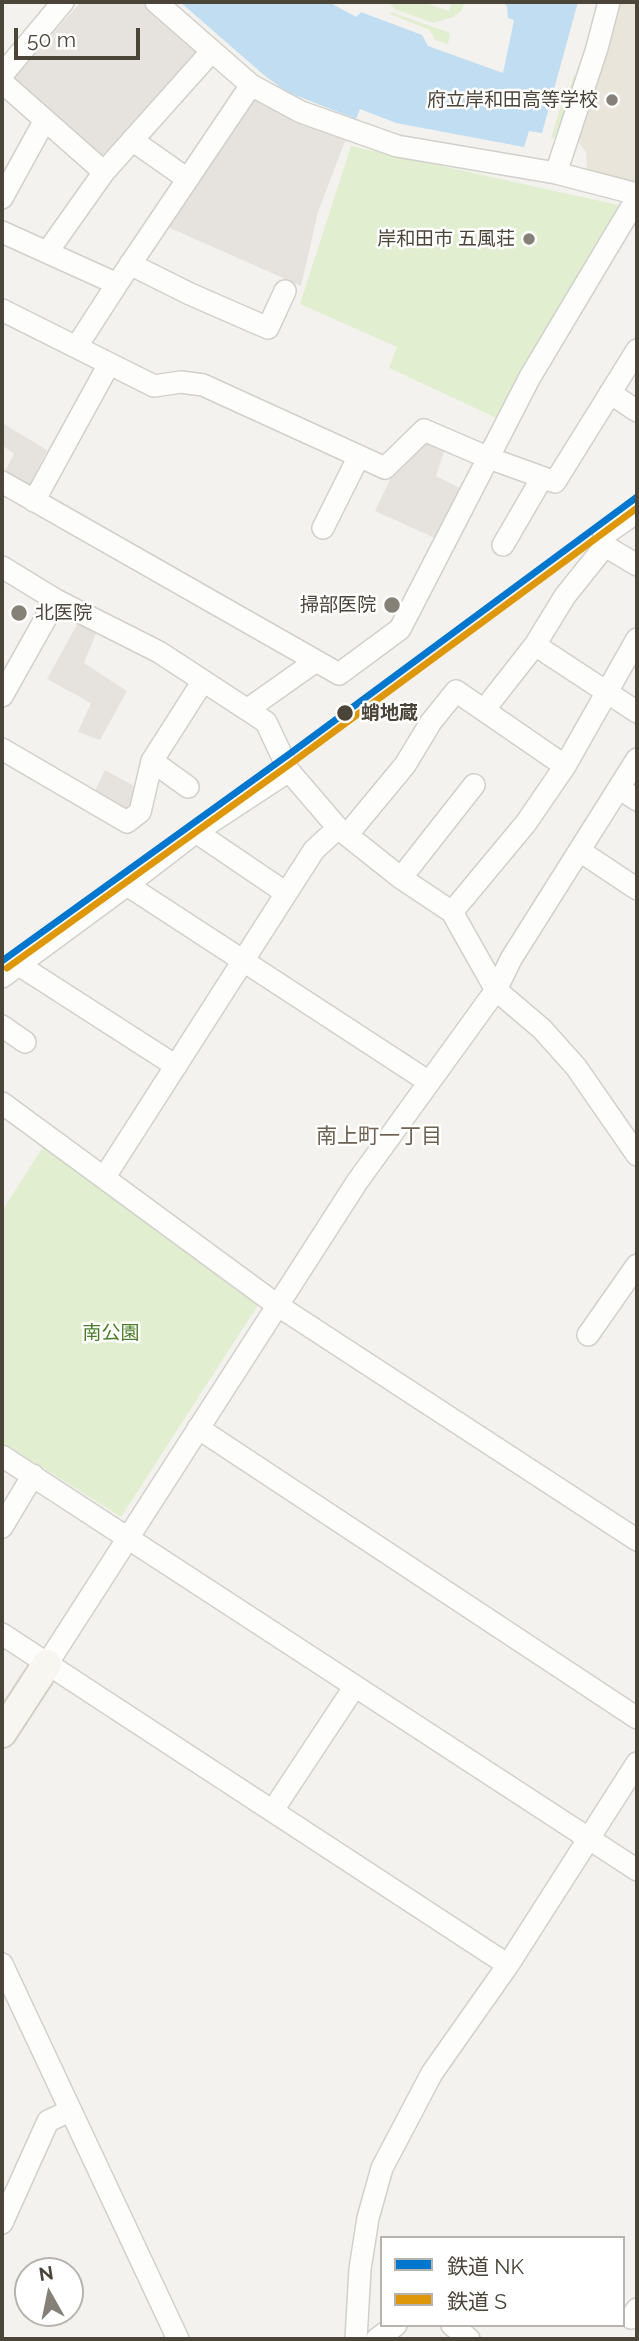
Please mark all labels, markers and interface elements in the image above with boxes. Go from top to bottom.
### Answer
scale bar [18,14,144,58]
text: 50 m [27,27,76,52]
place label: 府立岸和田高等学校 [427,89,598,111]
marker: 府立岸和田高等学校 [604,92,620,108]
place label: 岸和田市 五風荘 [377,228,515,250]
marker: 岸和田市 五風荘 [521,231,537,247]
place label: 掃部医院 [300,594,376,616]
marker: 掃部医院 [382,595,402,615]
place label: 北医院 [35,602,92,624]
marker: 北医院 [9,603,29,623]
place label: 蛸地蔵 [361,702,418,724]
marker: 蛸地蔵 [335,703,355,723]
district label: 南上町一丁目 [316,1124,442,1150]
park label: 南公園 [83,1322,139,1344]
legend [380,2236,625,2327]
text: 鉄道 NK [447,2254,524,2279]
north arrow [14,2257,84,2327]
text: N [37,2261,55,2285]
text: 鉄道 S [447,2289,507,2314]

